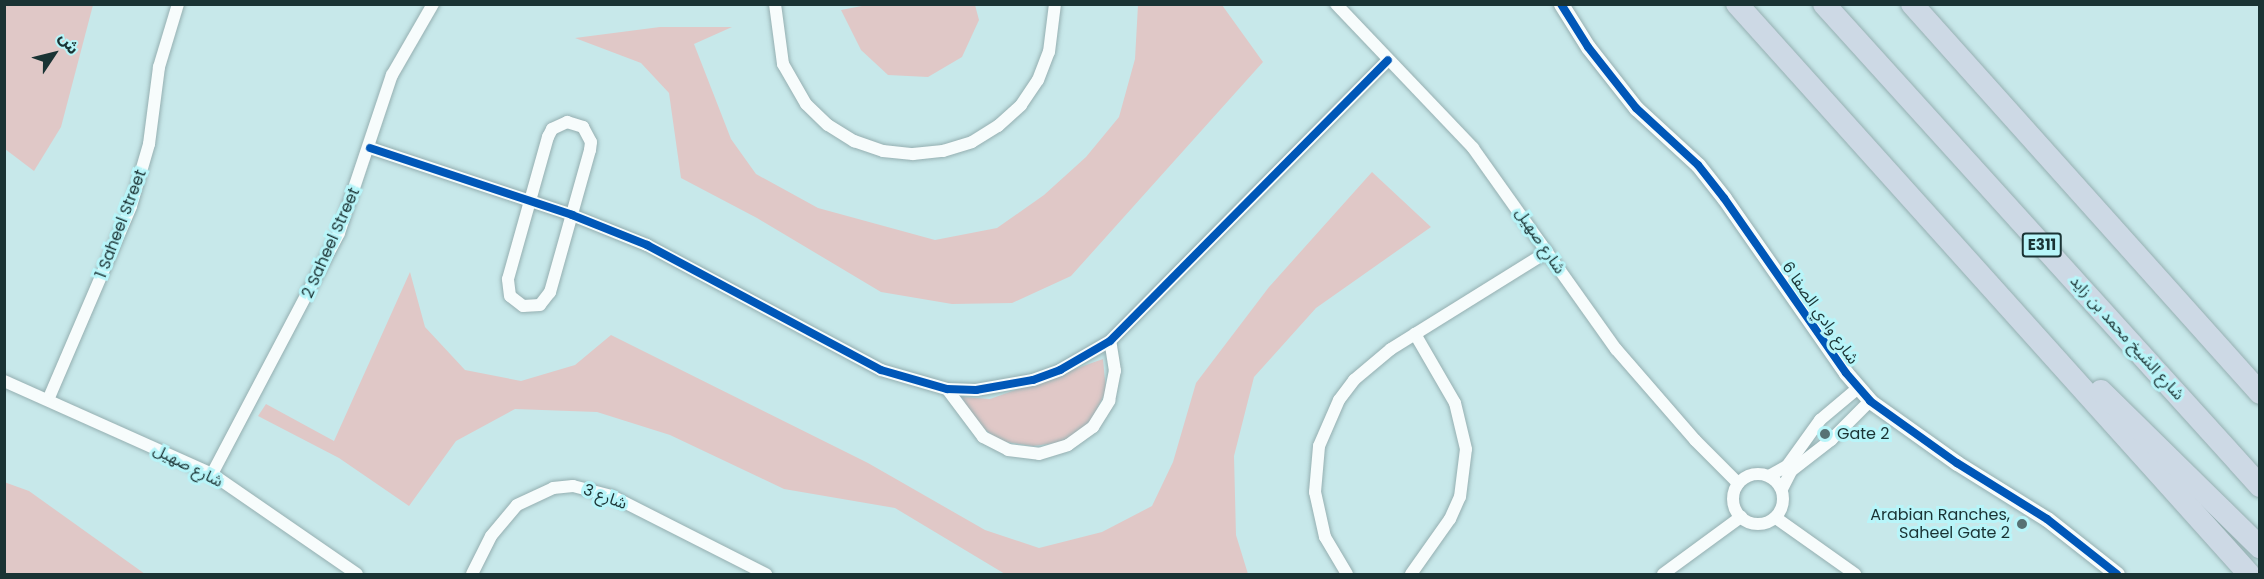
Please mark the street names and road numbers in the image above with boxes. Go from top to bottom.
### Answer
street label: 1 Saheel Street [91,167,151,281]
street label: 2 Saheel Street [298,185,364,301]
street label: شارع صهيل [1511,204,1569,278]
road number: E311 [2021,233,2063,257]
street label: شارع وادي الصفا 6 [1778,258,1862,368]
street label: شارع الشيخ محمد بن زايد [2066,272,2188,404]
street label: شارع صهيل [150,440,226,492]
street label: 3 شارع [581,480,629,514]

